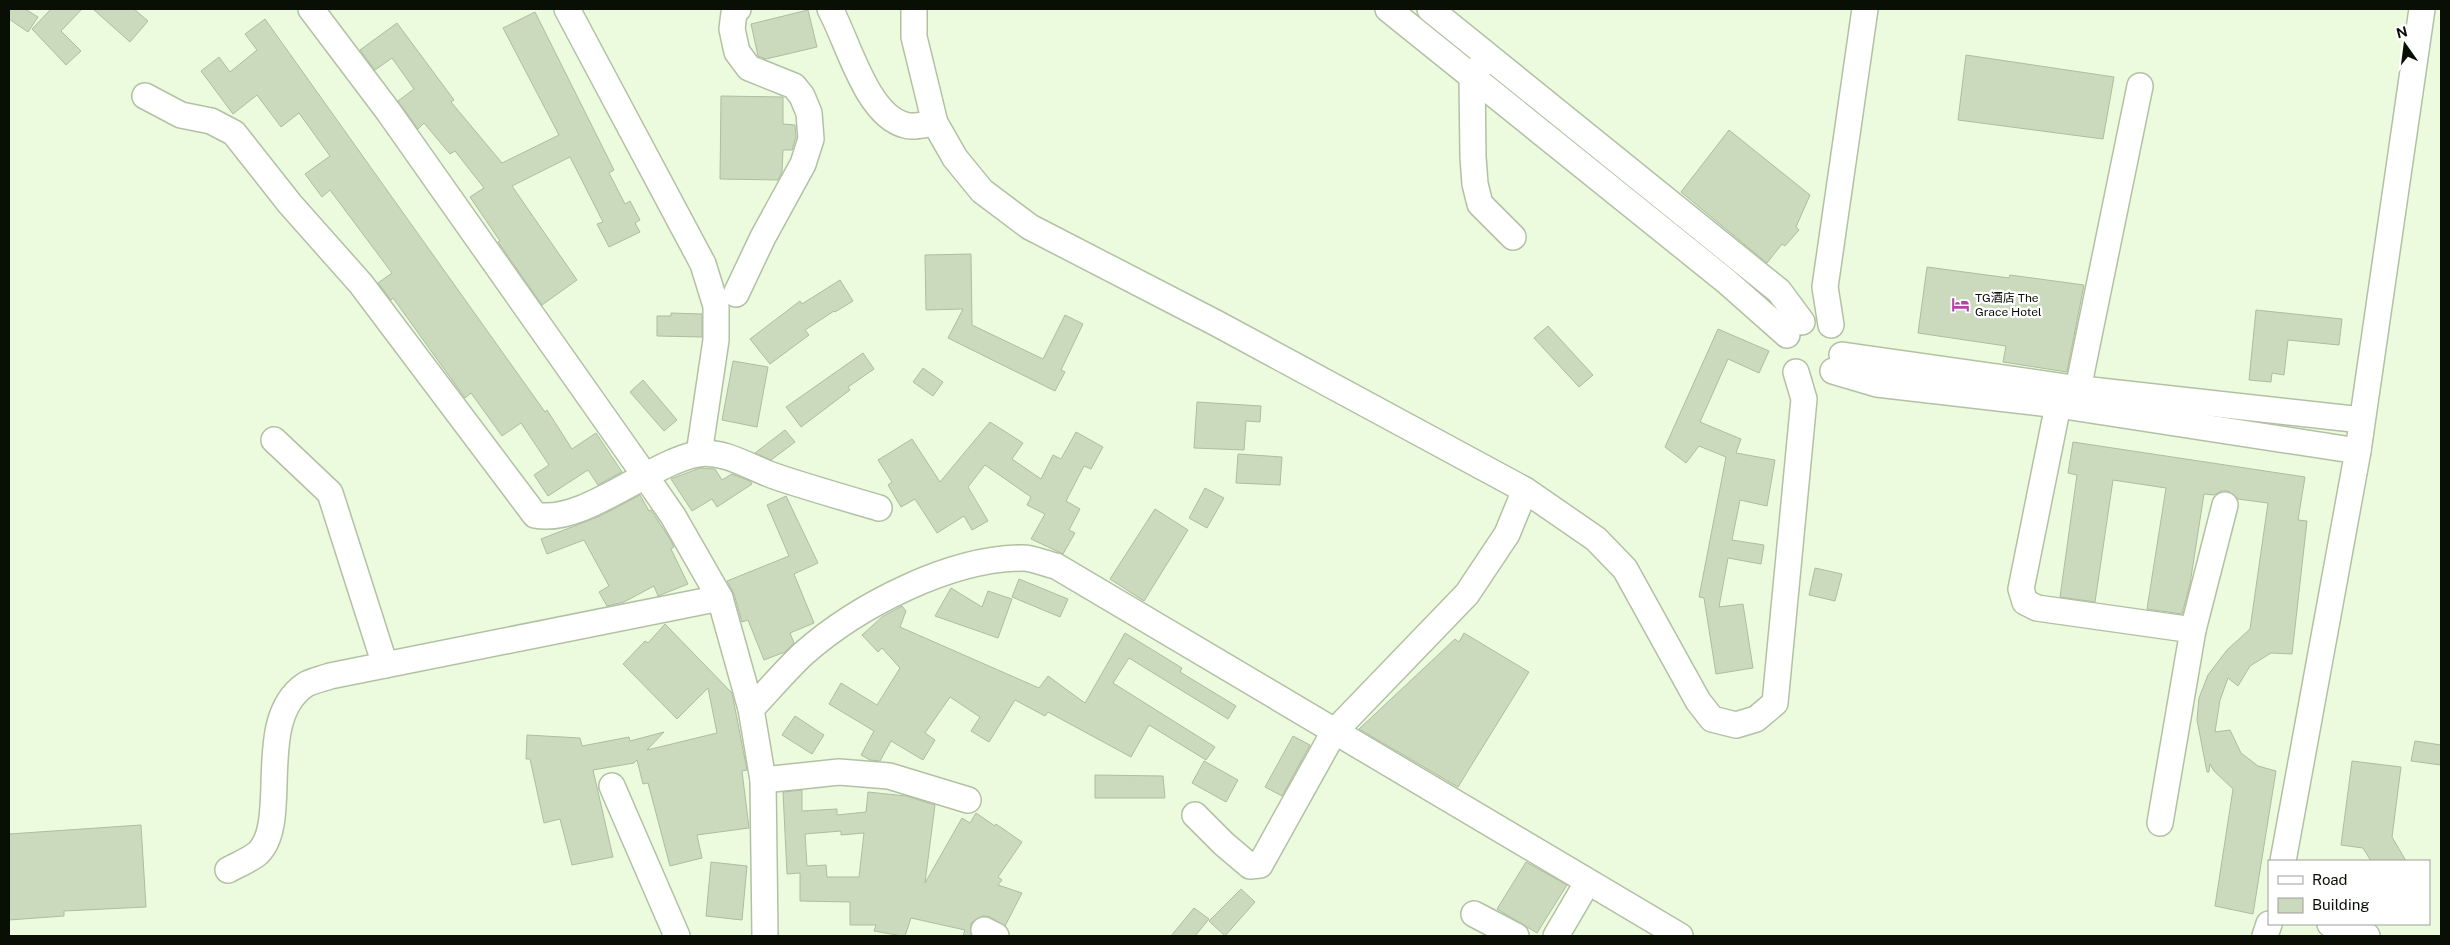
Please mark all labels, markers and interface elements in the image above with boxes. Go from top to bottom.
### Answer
north arrow [2380,20,2430,70]
text: N [2395,23,2409,41]
place label: TG酒店 The Grace Hotel [1975,291,2042,319]
hotel icon: TG酒店 The Grace Hotel [1951,295,1971,315]
legend [2268,860,2430,925]
text: Road [2312,871,2348,888]
text: Building [2312,896,2370,913]

